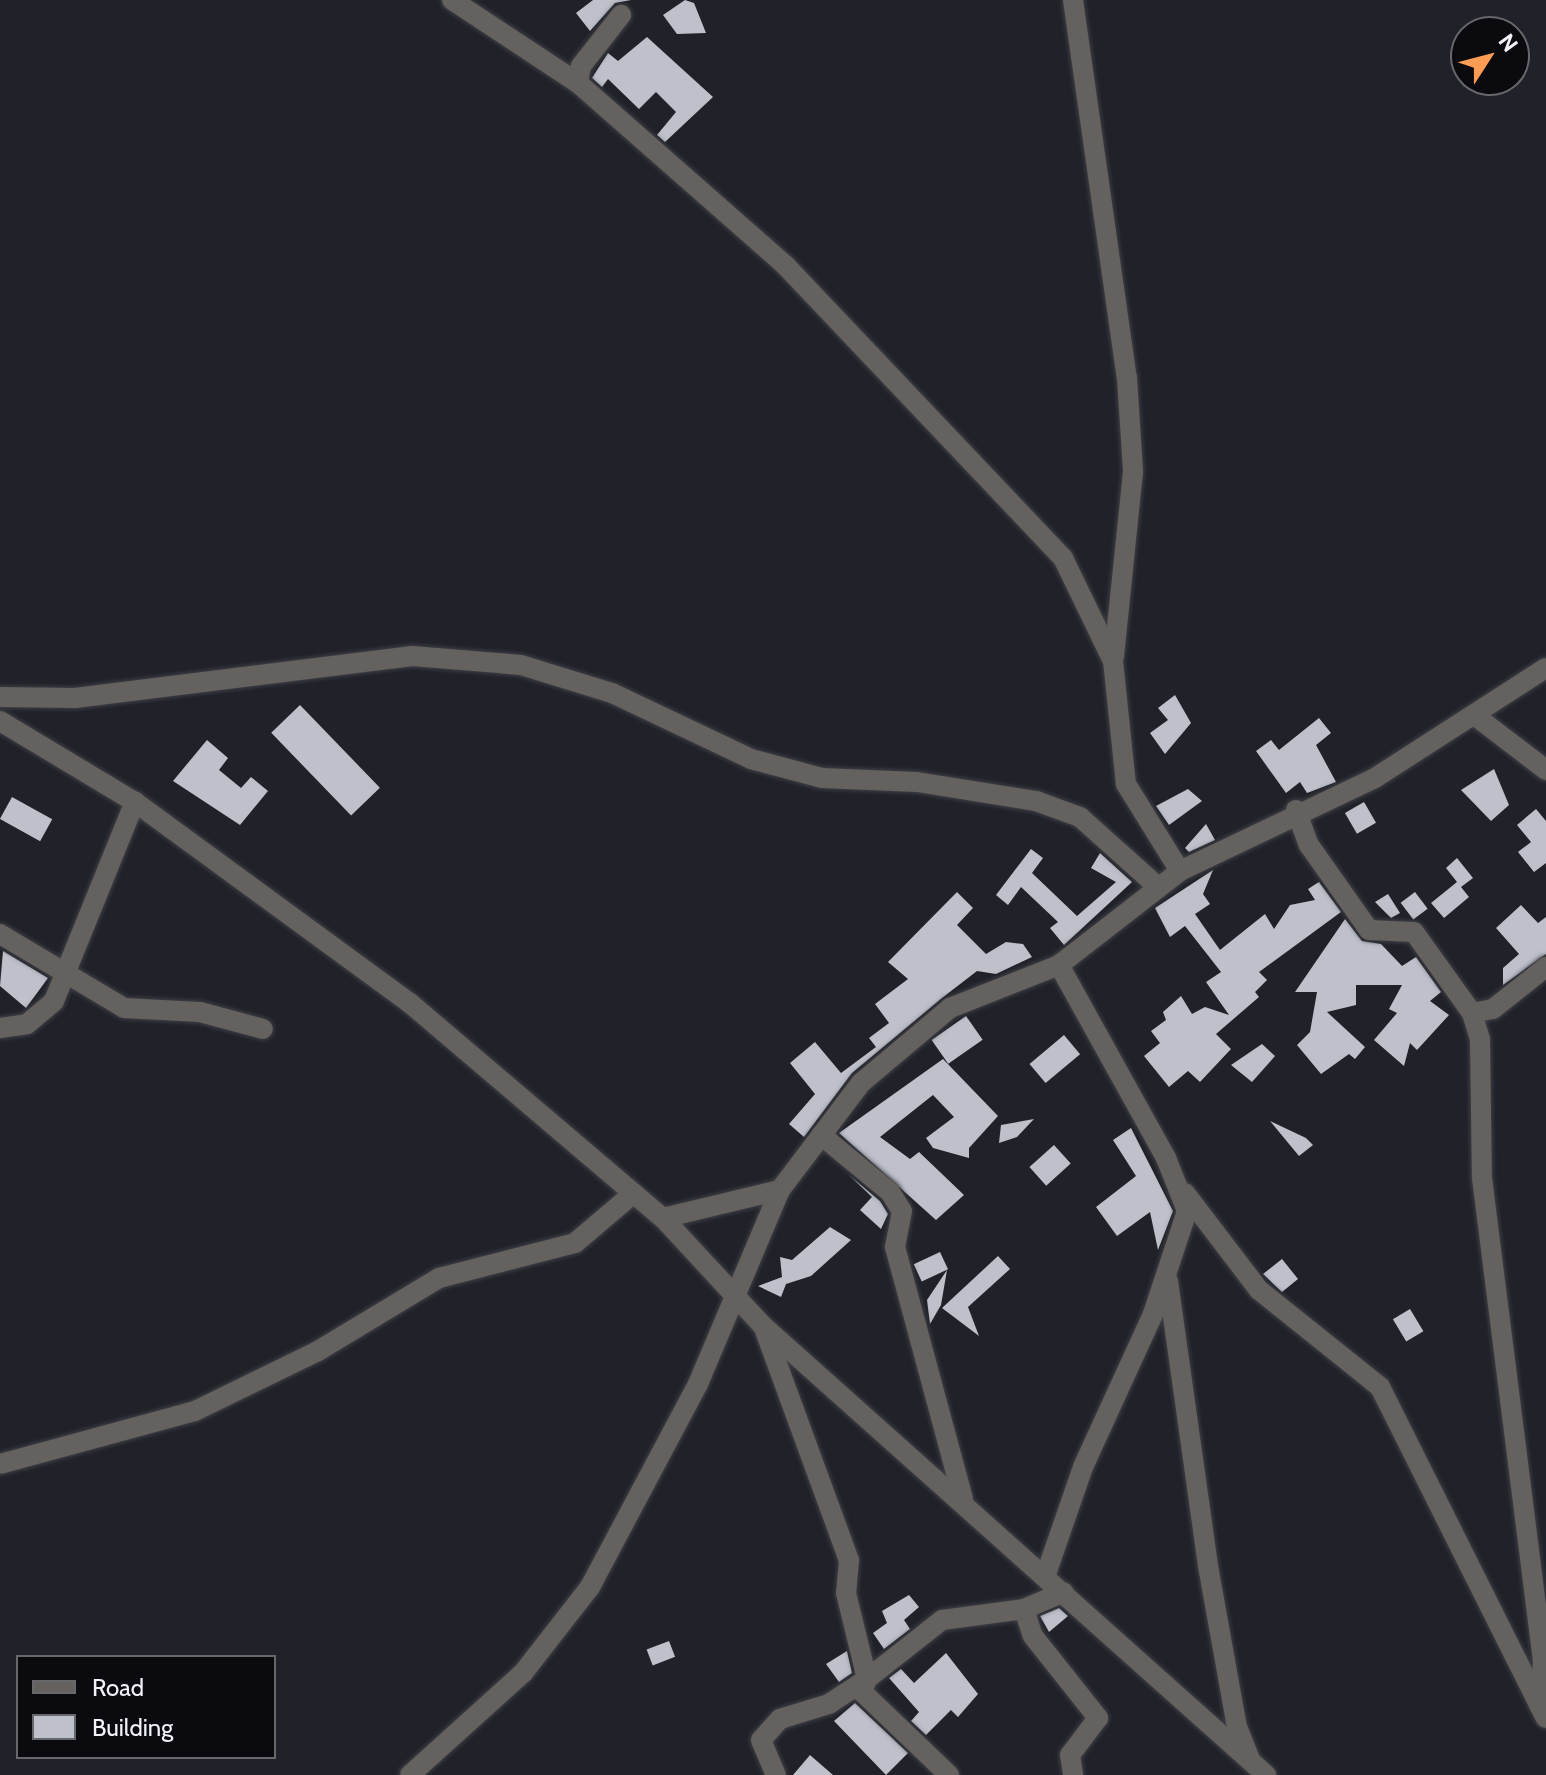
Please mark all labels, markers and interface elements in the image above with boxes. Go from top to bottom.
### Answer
north arrow [1450,16,1530,96]
text: N [1493,29,1524,57]
legend [16,1655,276,1759]
text: Road [92,1673,144,1702]
text: Building [92,1713,173,1742]

